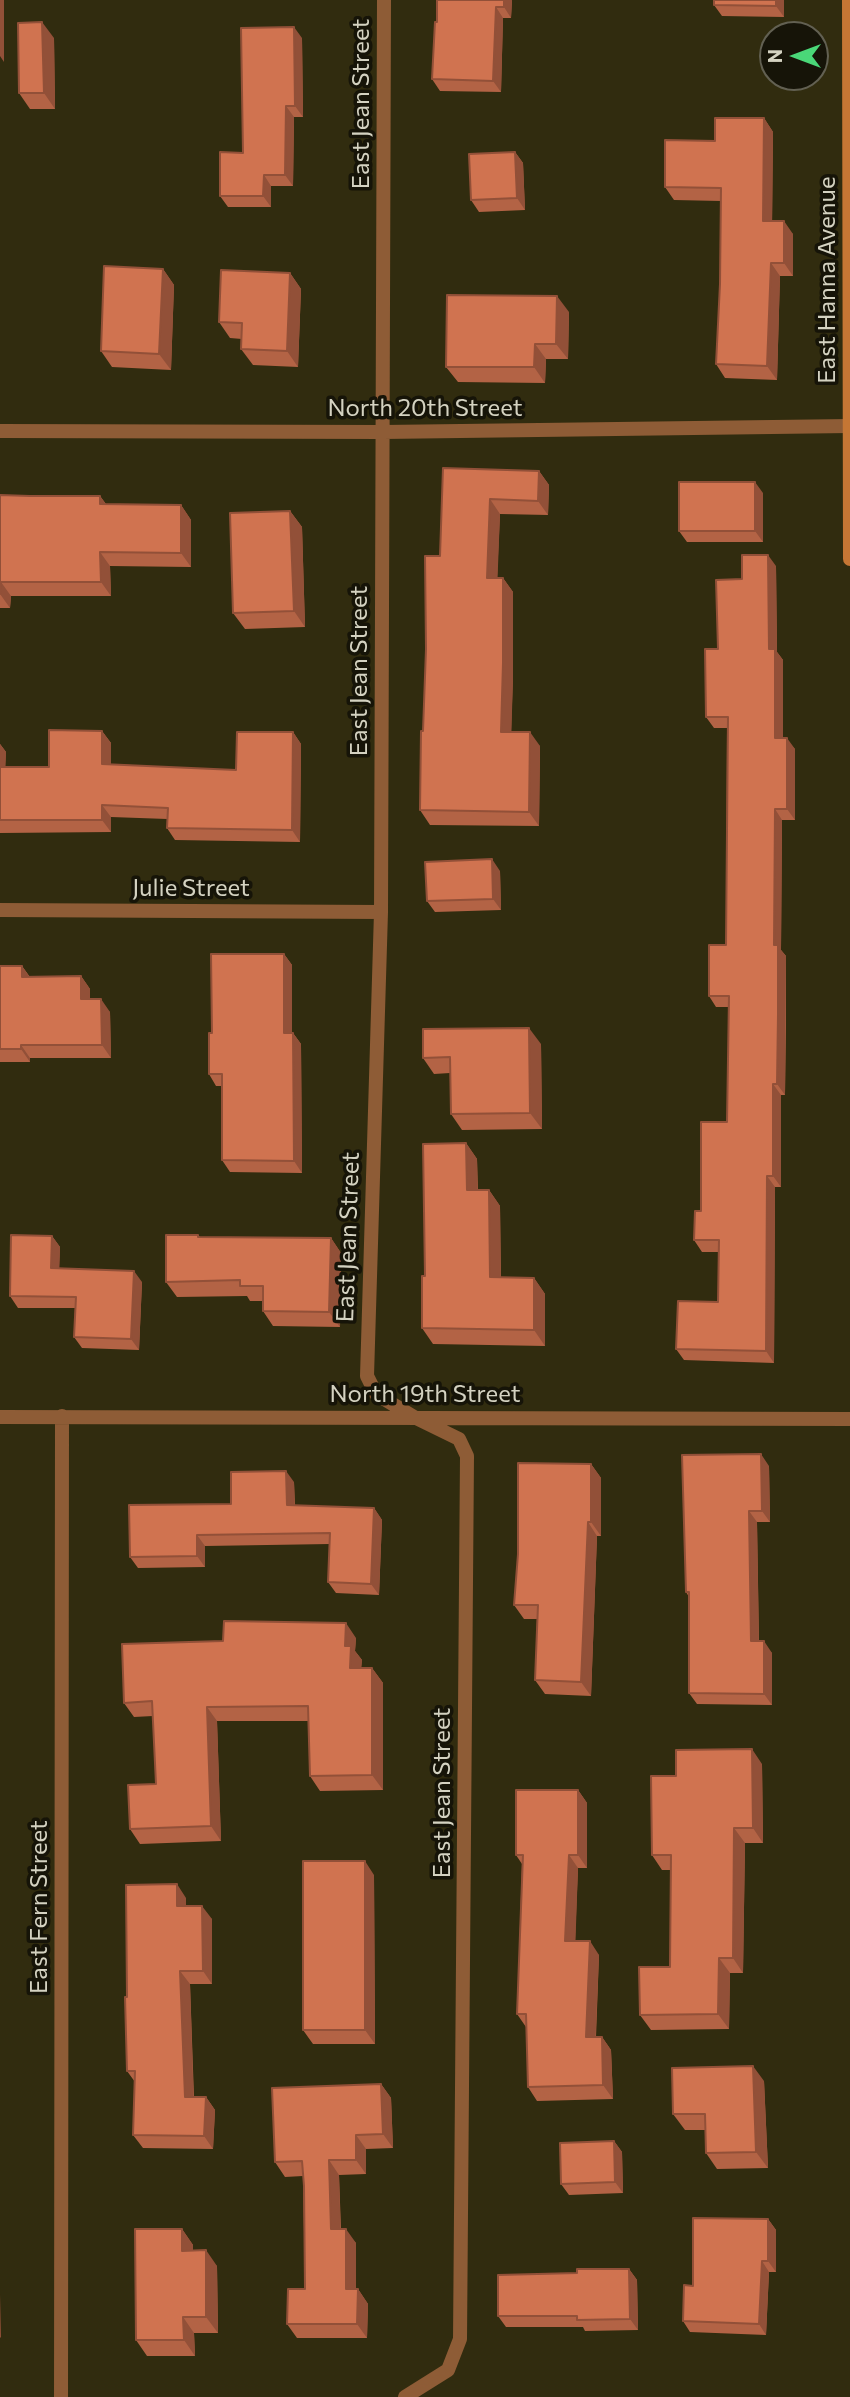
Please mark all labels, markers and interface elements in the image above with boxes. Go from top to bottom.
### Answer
street label: East Jean Street [347,19,375,189]
north arrow [759,21,829,91]
text: N [763,49,786,63]
street label: East Hanna Avenue [813,176,841,384]
street label: North 20th Street [327,394,523,422]
street label: East Jean Street [345,586,373,756]
street label: Julie Street [132,874,250,902]
street label: East Jean Street [331,1151,365,1323]
street label: North 19th Street [329,1380,521,1408]
street label: East Jean Street [428,1708,456,1878]
street label: East Fern Street [25,1820,53,1994]

